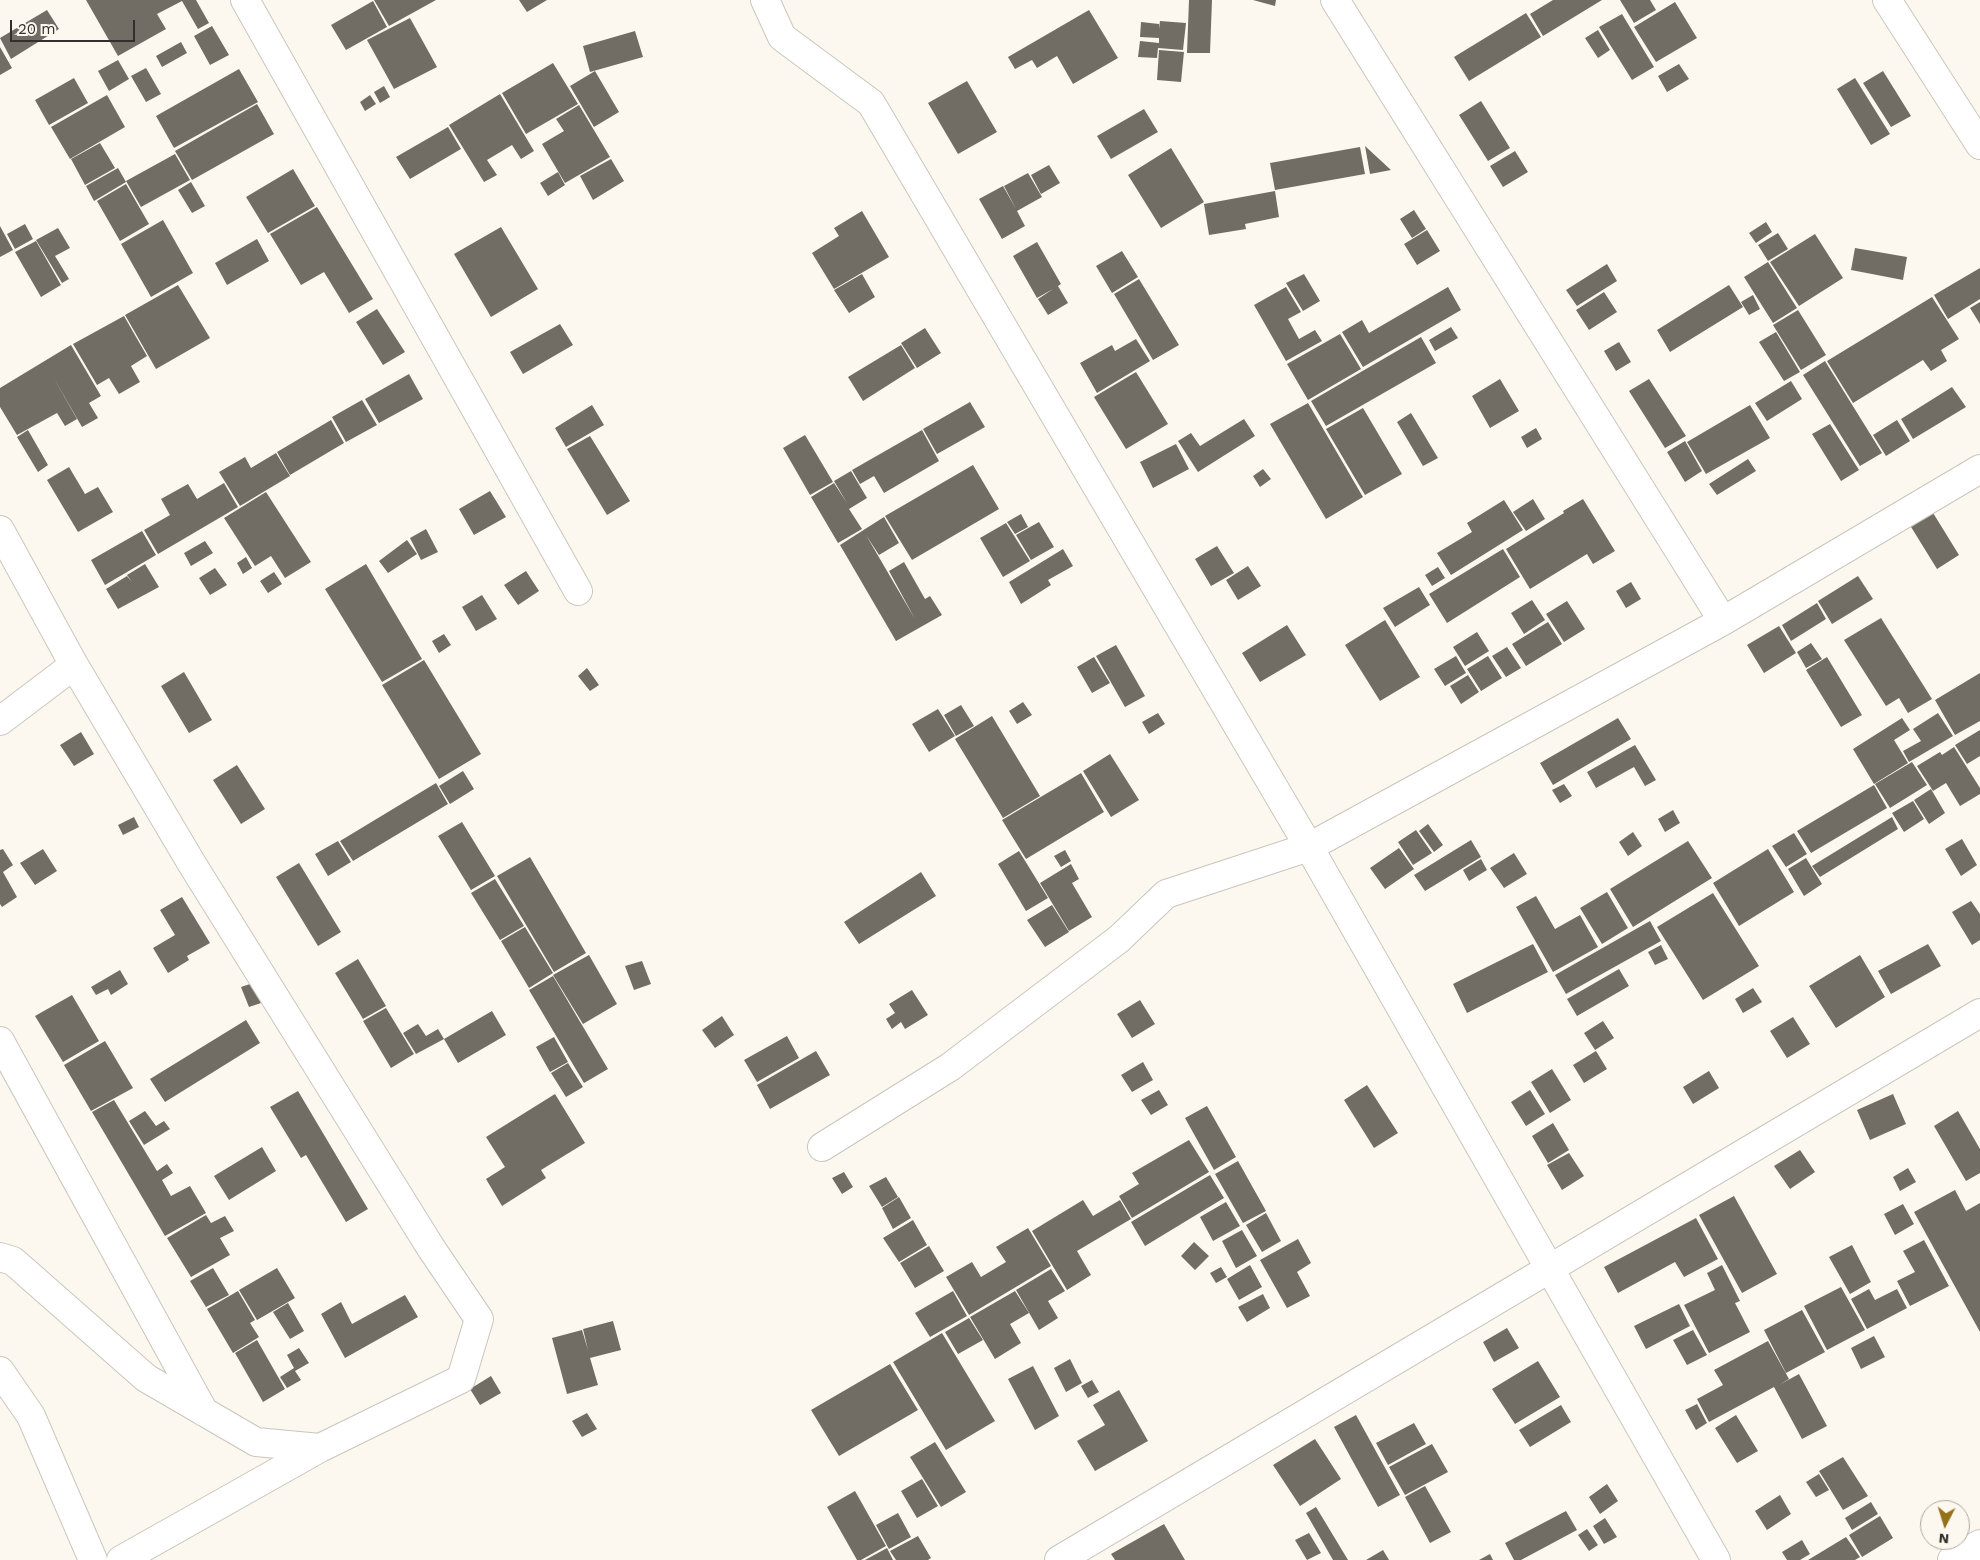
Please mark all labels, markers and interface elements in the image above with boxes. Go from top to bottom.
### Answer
scale bar [12,10,138,42]
text: 20 m [18,20,56,38]
north arrow [1920,1500,1970,1550]
text: N [1938,1531,1950,1547]

